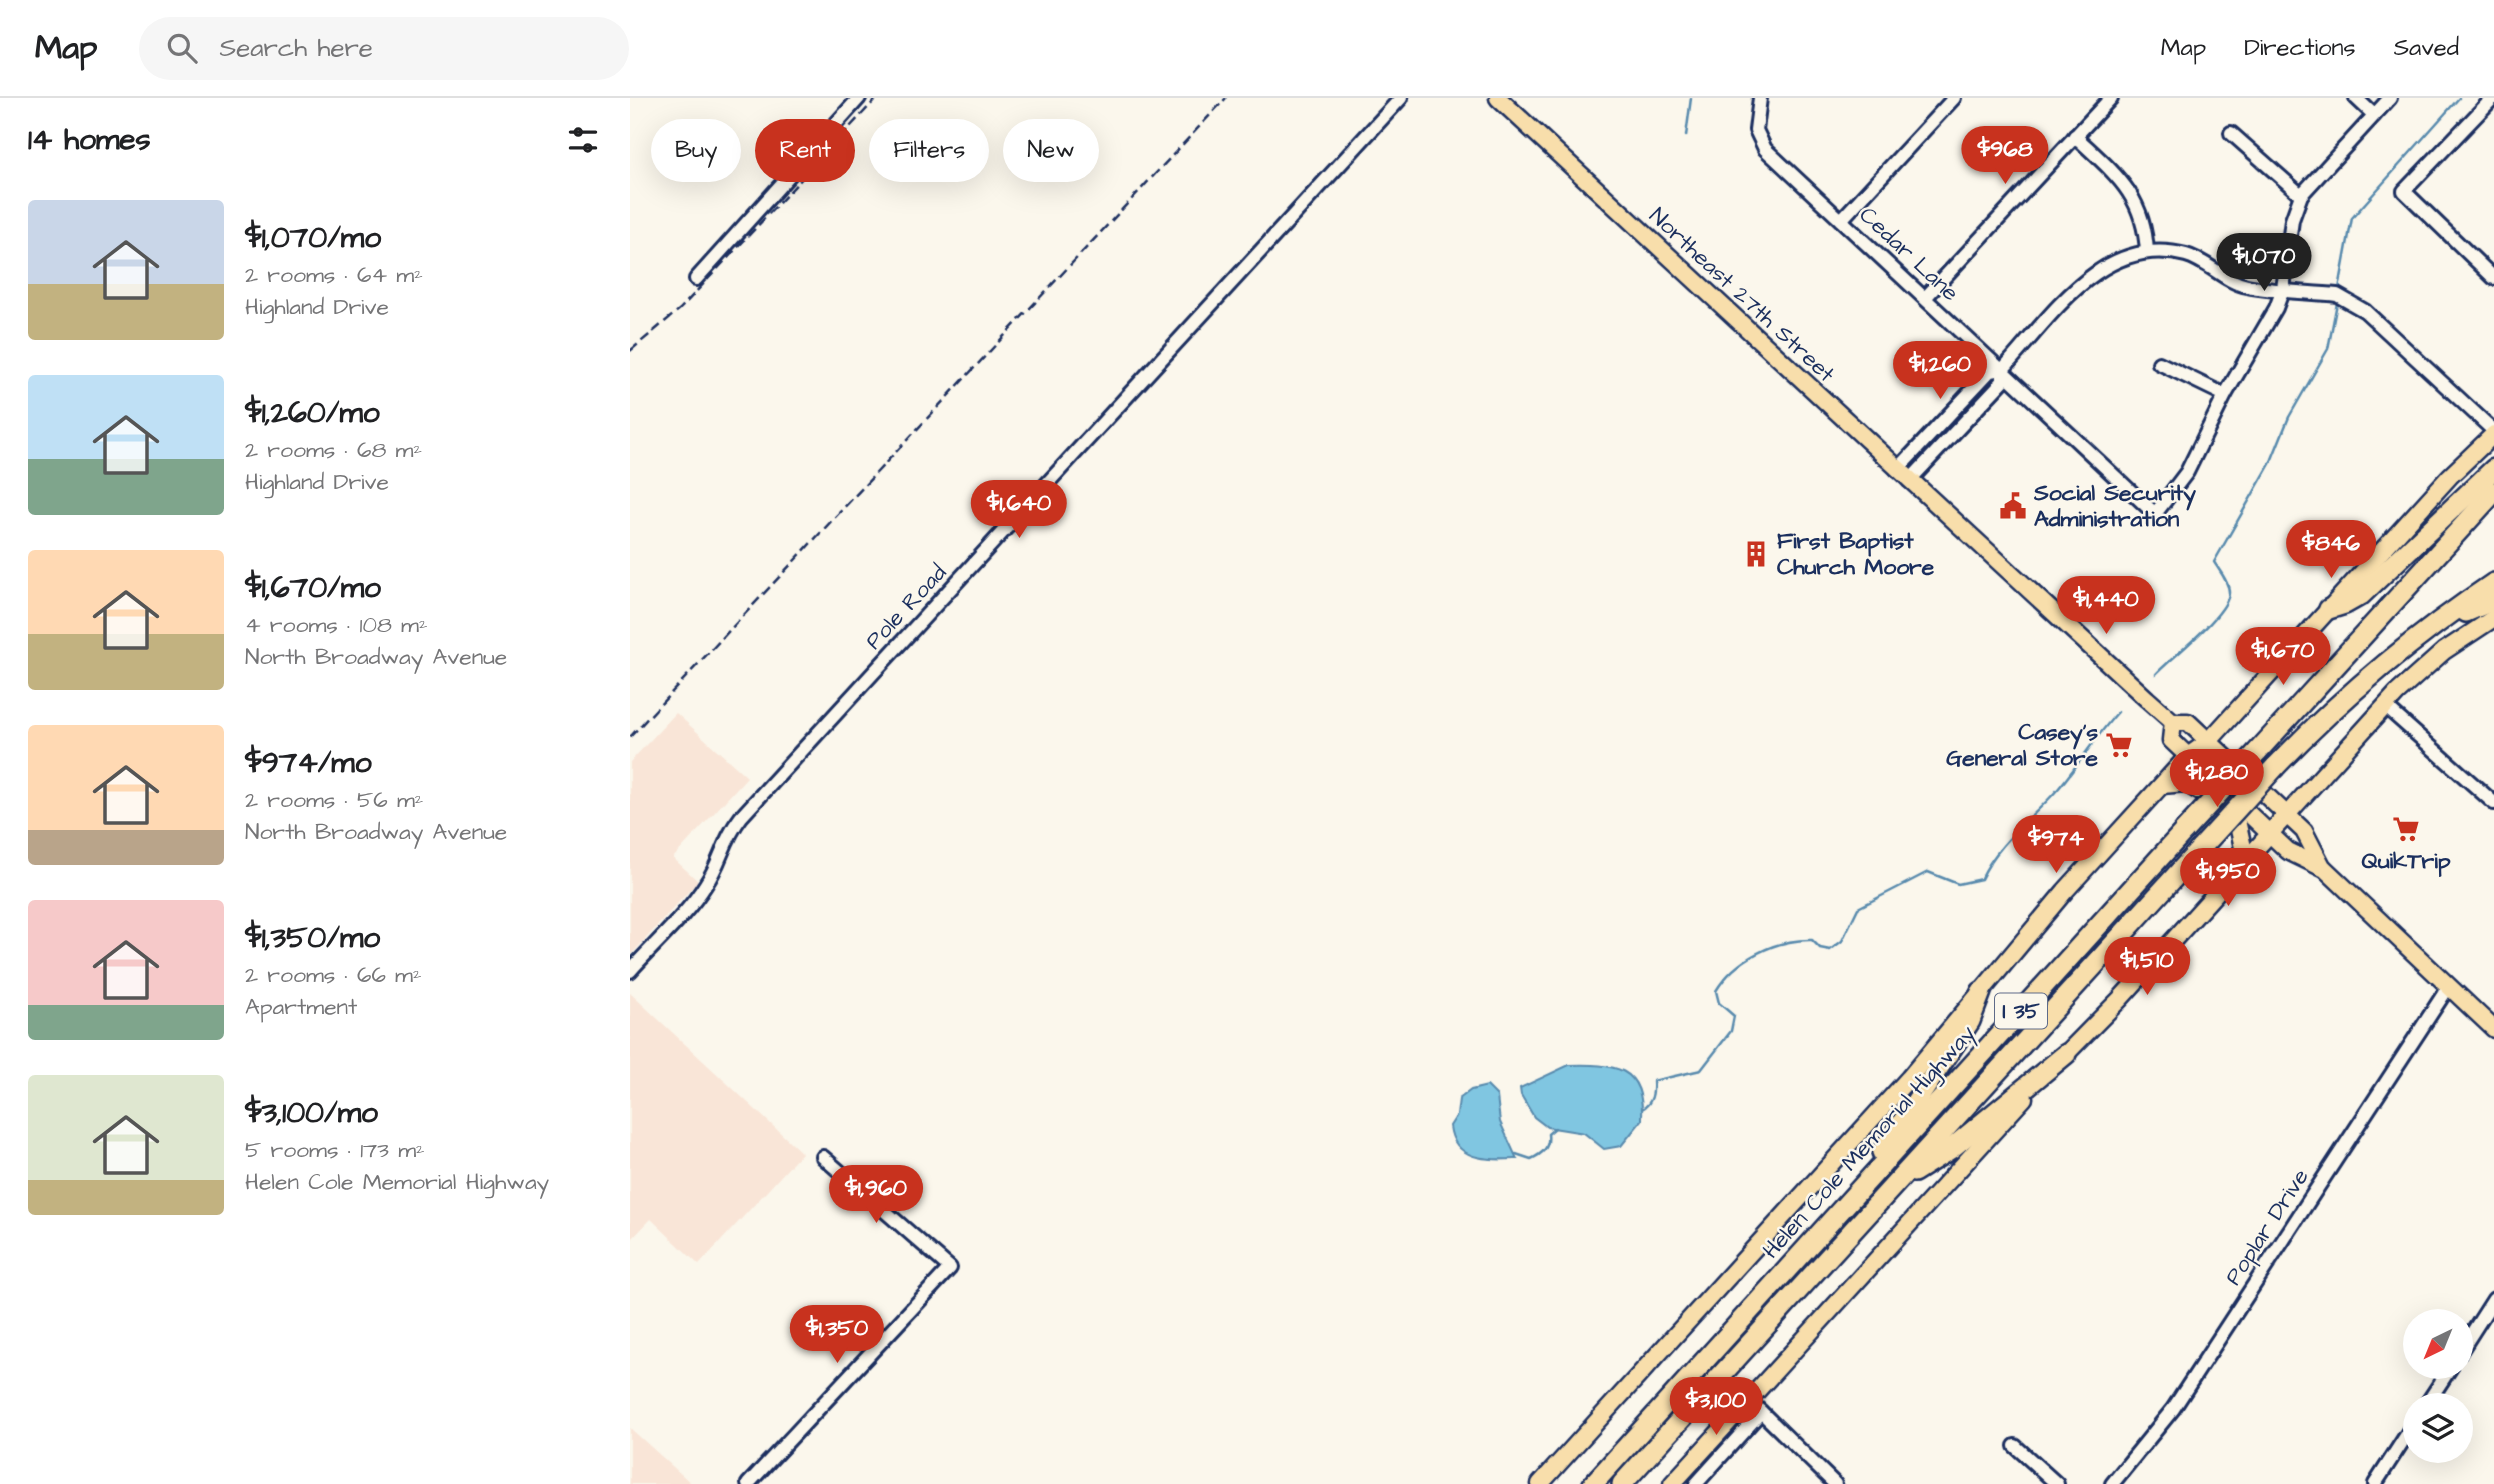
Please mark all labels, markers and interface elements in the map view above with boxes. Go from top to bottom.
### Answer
search box [139,17,629,80]
text: Map [35,25,97,71]
icon: search [163,29,201,67]
text: Search here [219,30,373,66]
text: Map [2161,31,2206,65]
text: Directions [2244,31,2356,65]
text: Saved [2394,31,2459,65]
text: 14 homes [28,119,151,161]
chip: Buy [651,119,741,182]
chip: Rent [755,119,855,182]
chip: Filters [869,119,989,182]
chip: New [1003,119,1099,182]
icon: filters [564,121,602,159]
pin: $968 [1964,126,2046,186]
text: $968 [1977,133,2033,165]
street label: Cedar Lane [1852,199,1966,309]
street label: Northeast 27th Street [1642,200,1842,390]
text: $1,070/mo [245,217,381,259]
icon: home [84,228,168,312]
pin: $1,070 [2207,234,2321,293]
text: $1,070 [2232,240,2296,272]
text: 2 rooms · 64 m² [245,259,423,291]
text: Highland Drive [245,291,389,323]
pin: $1,260 [1883,342,1997,401]
text: $1,260 [1909,348,1971,380]
text: $1,260/mo [245,392,380,434]
icon: home [84,403,168,487]
text: 2 rooms · 68 m² [245,434,422,466]
text: Highland Drive [245,466,389,498]
place label: Social Security Administration [2033,477,2196,535]
pin: $1,640 [962,480,1076,540]
text: $1,640 [987,487,1051,519]
public building icon: Social Security Administration [1998,491,2028,521]
pin: $846 [2290,520,2372,580]
place label: First Baptist Church Moore [1777,525,1935,583]
text: $846 [2302,527,2360,559]
building icon: First Baptist Church Moore [1741,539,1771,569]
street label: Pole Road [858,557,954,657]
text: $1,670/mo [245,567,381,609]
pin: $1,440 [2049,576,2163,636]
icon: home [84,578,168,662]
text: $1,440 [2073,583,2139,615]
text: 4 rooms · 108 m² [245,609,428,641]
pin: $1,670 [2226,628,2340,687]
text: $1,670 [2252,634,2314,666]
text: North Broadway Avenue [245,641,507,673]
place label: Casey's General Store [1946,716,2099,774]
supermarket icon: Casey's General Store [2104,730,2134,760]
text: $974/mo [245,742,372,784]
pin: $1,280 [2160,750,2274,809]
icon: home [84,753,168,837]
text: $1,280 [2186,756,2248,788]
text: 2 rooms · 56 m² [245,784,423,816]
supermarket icon: QuikTrip [2391,814,2421,844]
text: North Broadway Avenue [245,816,507,848]
pin: $974 [2015,816,2097,875]
text: $974 [2028,822,2084,854]
place label: QuikTrip [2362,845,2451,877]
pin: $1,950 [2171,848,2285,908]
text: $1,950 [2196,855,2260,887]
text: $1,350/mo [245,917,380,959]
icon: home [84,928,168,1012]
pin: $1,510 [2090,937,2204,997]
text: $1,510 [2120,944,2174,976]
text: 2 rooms · 66 m² [245,959,422,991]
text: Apartment [245,991,357,1023]
road number: I 35 [1995,993,2047,1028]
street label: Helen Cole Memorial Highway [1755,1018,1984,1266]
text: $3,100/mo [245,1092,378,1134]
icon: home [84,1103,168,1187]
text: 5 rooms · 173 m² [245,1134,425,1166]
street label: Poplar Drive [2217,1162,2317,1292]
text: Helen Cole Memorial Highway [245,1166,549,1198]
pin: $1,960 [819,1166,933,1225]
text: $1,960 [845,1172,907,1204]
pin: $1,350 [780,1306,894,1365]
north arrow [2403,1309,2473,1379]
map controls [2403,1309,2473,1463]
text: $1,350 [806,1312,868,1344]
pin: $3,100 [1659,1378,1773,1437]
text: $3,100 [1686,1384,1746,1416]
button: layers [2403,1393,2473,1463]

